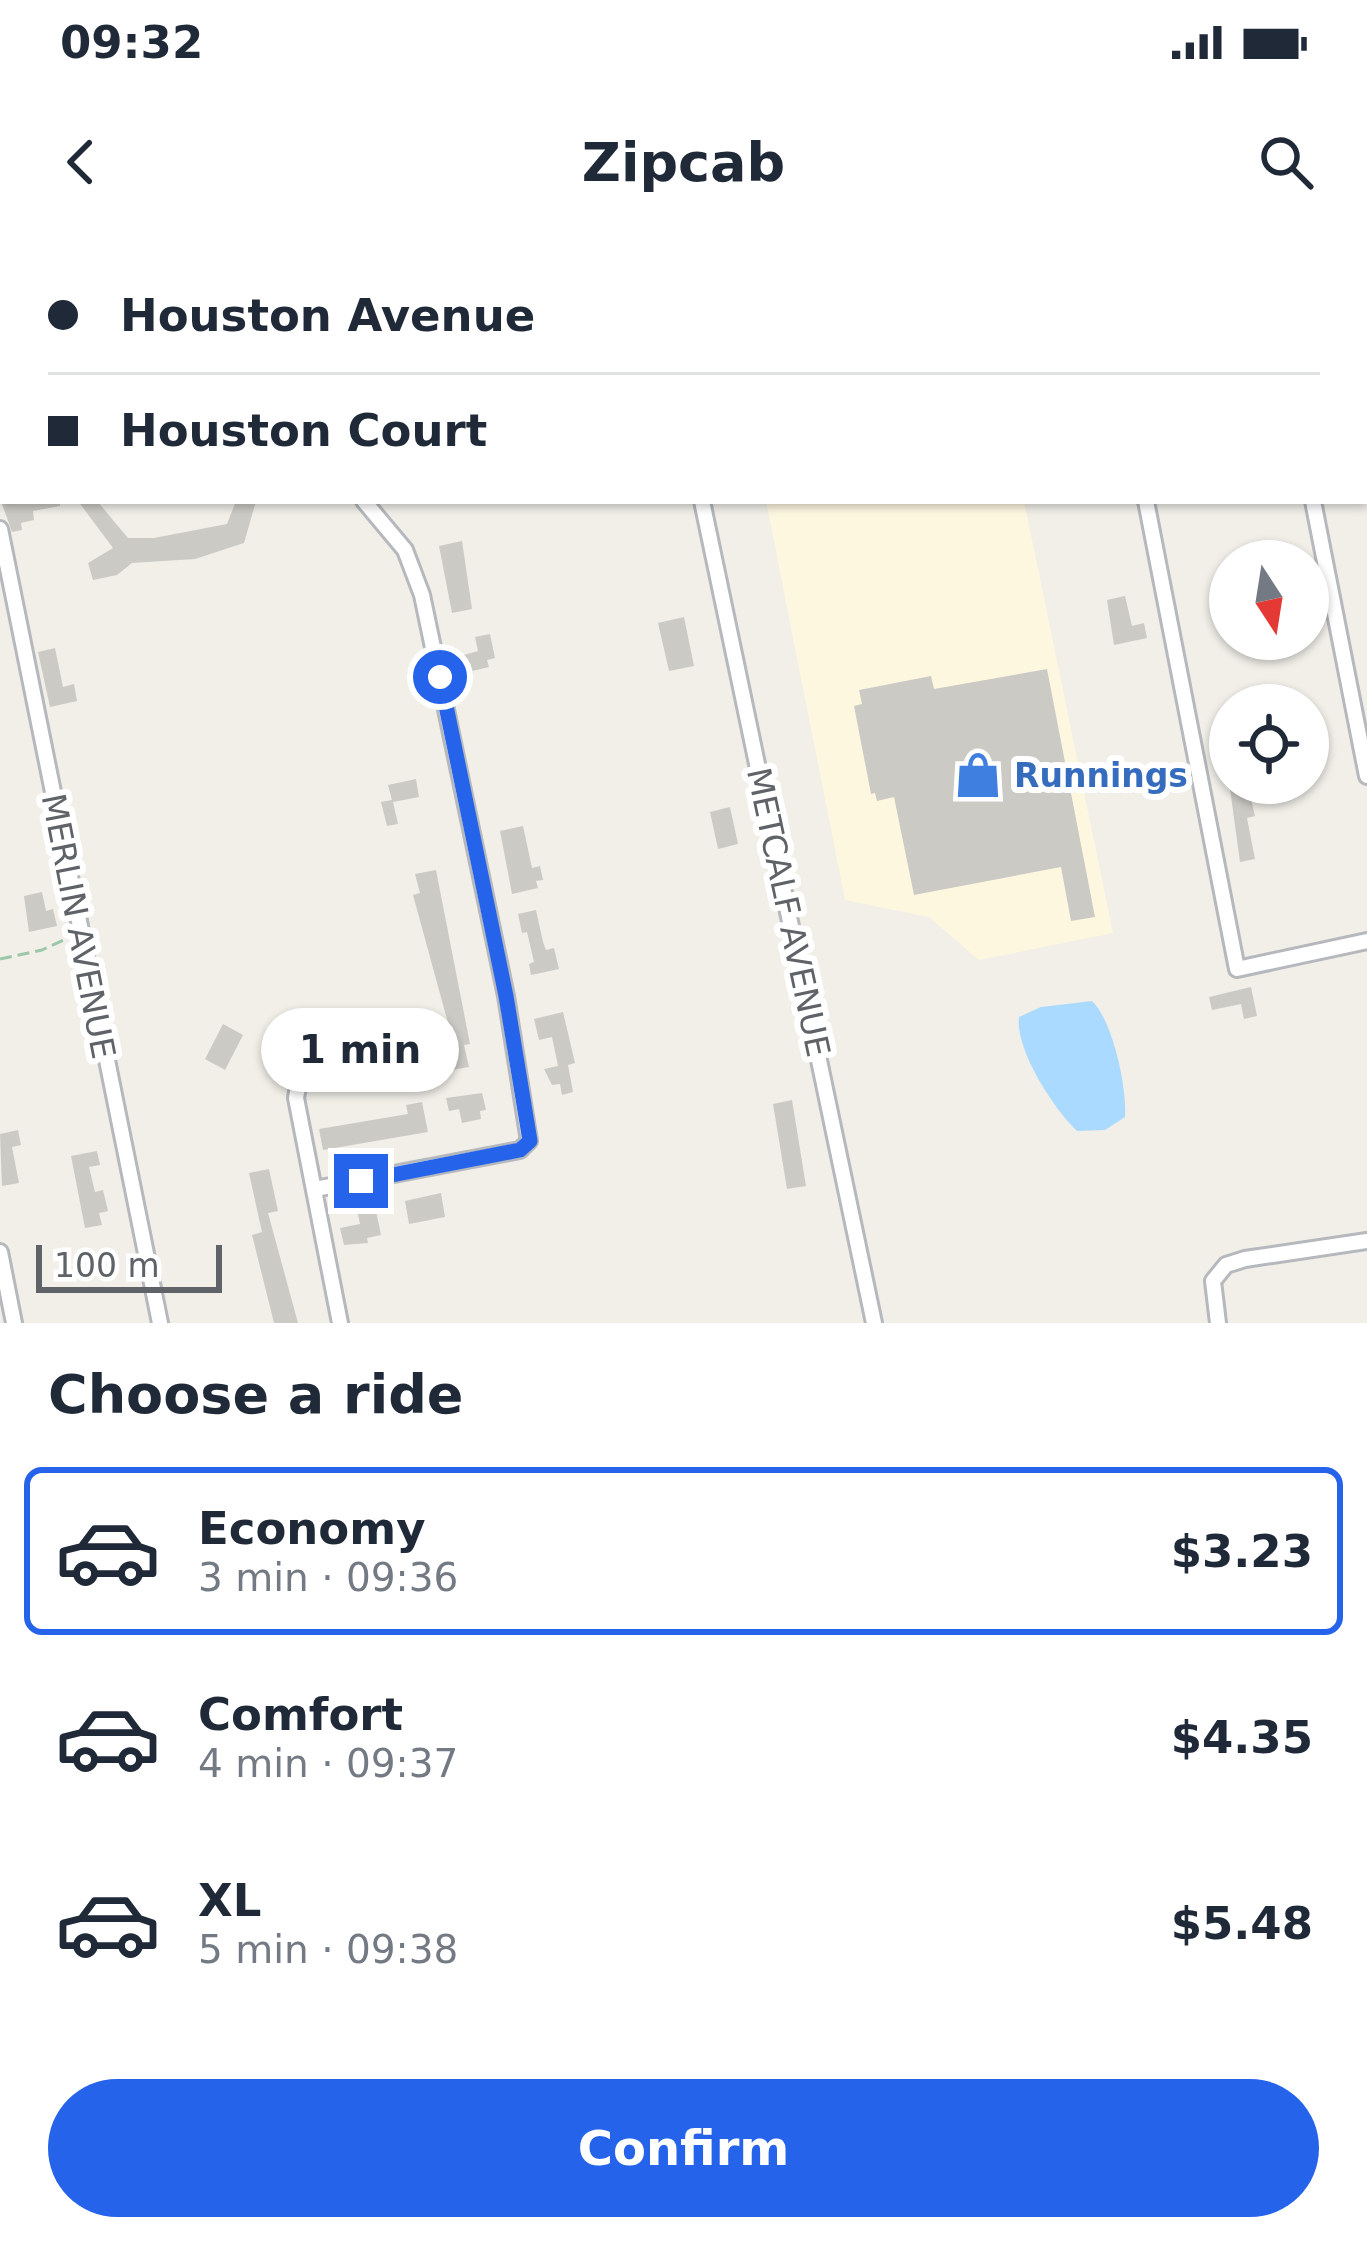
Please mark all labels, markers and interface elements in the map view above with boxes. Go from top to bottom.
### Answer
text: 09:32 [60,16,203,69]
icon: back [48,129,114,195]
icon: search [1253,129,1319,195]
text: Zipcab [582,131,785,194]
text: Houston Avenue [120,289,535,342]
text: Houston Court [120,404,487,457]
north arrow [1209,540,1329,660]
map controls [1209,540,1329,804]
route start [413,650,467,704]
button: locate [1209,684,1329,804]
shop icon: Runnings [953,750,1003,800]
place label: Runnings [1014,756,1188,795]
street label: METCALF AVENUE [739,764,838,1060]
street label: MERLIN AVENUE [34,790,123,1062]
callout: 1 min [262,1007,460,1091]
text: 1 min [299,1027,421,1072]
route end [334,1154,388,1208]
scale bar [36,1239,222,1292]
text: 100 m [54,1246,160,1285]
text: Choose a ride [48,1363,464,1426]
icon: car [54,1497,162,1605]
text: Economy [198,1502,426,1555]
text: $3.23 [1171,1525,1313,1578]
text: 3 min · 09:36 [198,1555,458,1600]
icon: car [54,1683,162,1791]
text: Comfort [198,1688,403,1741]
text: $4.35 [1171,1711,1313,1764]
text: 4 min · 09:37 [198,1741,458,1786]
icon: car [54,1869,162,1977]
text: XL [198,1874,261,1927]
text: $5.48 [1171,1897,1313,1950]
text: 5 min · 09:38 [198,1927,458,1972]
button: Confirm [48,2079,1319,2217]

